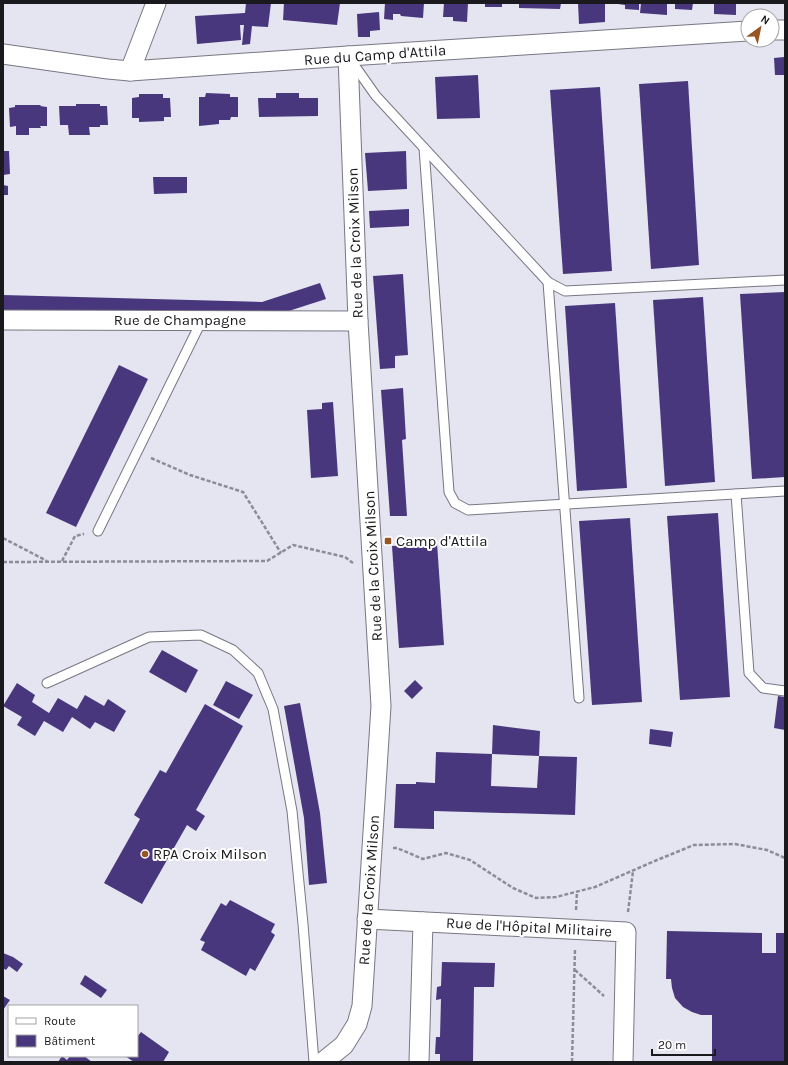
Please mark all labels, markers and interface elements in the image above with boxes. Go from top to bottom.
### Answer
north arrow [740,8,780,48]
text: N [758,12,772,28]
street label: Rue du Camp d'Attila [303,41,447,69]
street label: Rue de la Croix Milson [343,167,367,319]
street label: Rue de Champagne [114,311,246,329]
street label: Rue de la Croix Milson [360,490,386,642]
place label: Camp d'Attila [396,532,488,550]
marker: Camp d'Attila [383,536,393,546]
street label: Rue de la Croix Milson [355,814,383,966]
place label: RPA Croix Milson [153,845,267,863]
marker: RPA Croix Milson [140,849,150,859]
street label: Rue de l'Hôpital Militaire [445,914,613,940]
legend [8,1005,138,1057]
text: Route [44,1014,76,1028]
scale bar [652,1031,715,1057]
text: Bâtiment [44,1034,96,1048]
text: 20 m [658,1038,686,1052]

